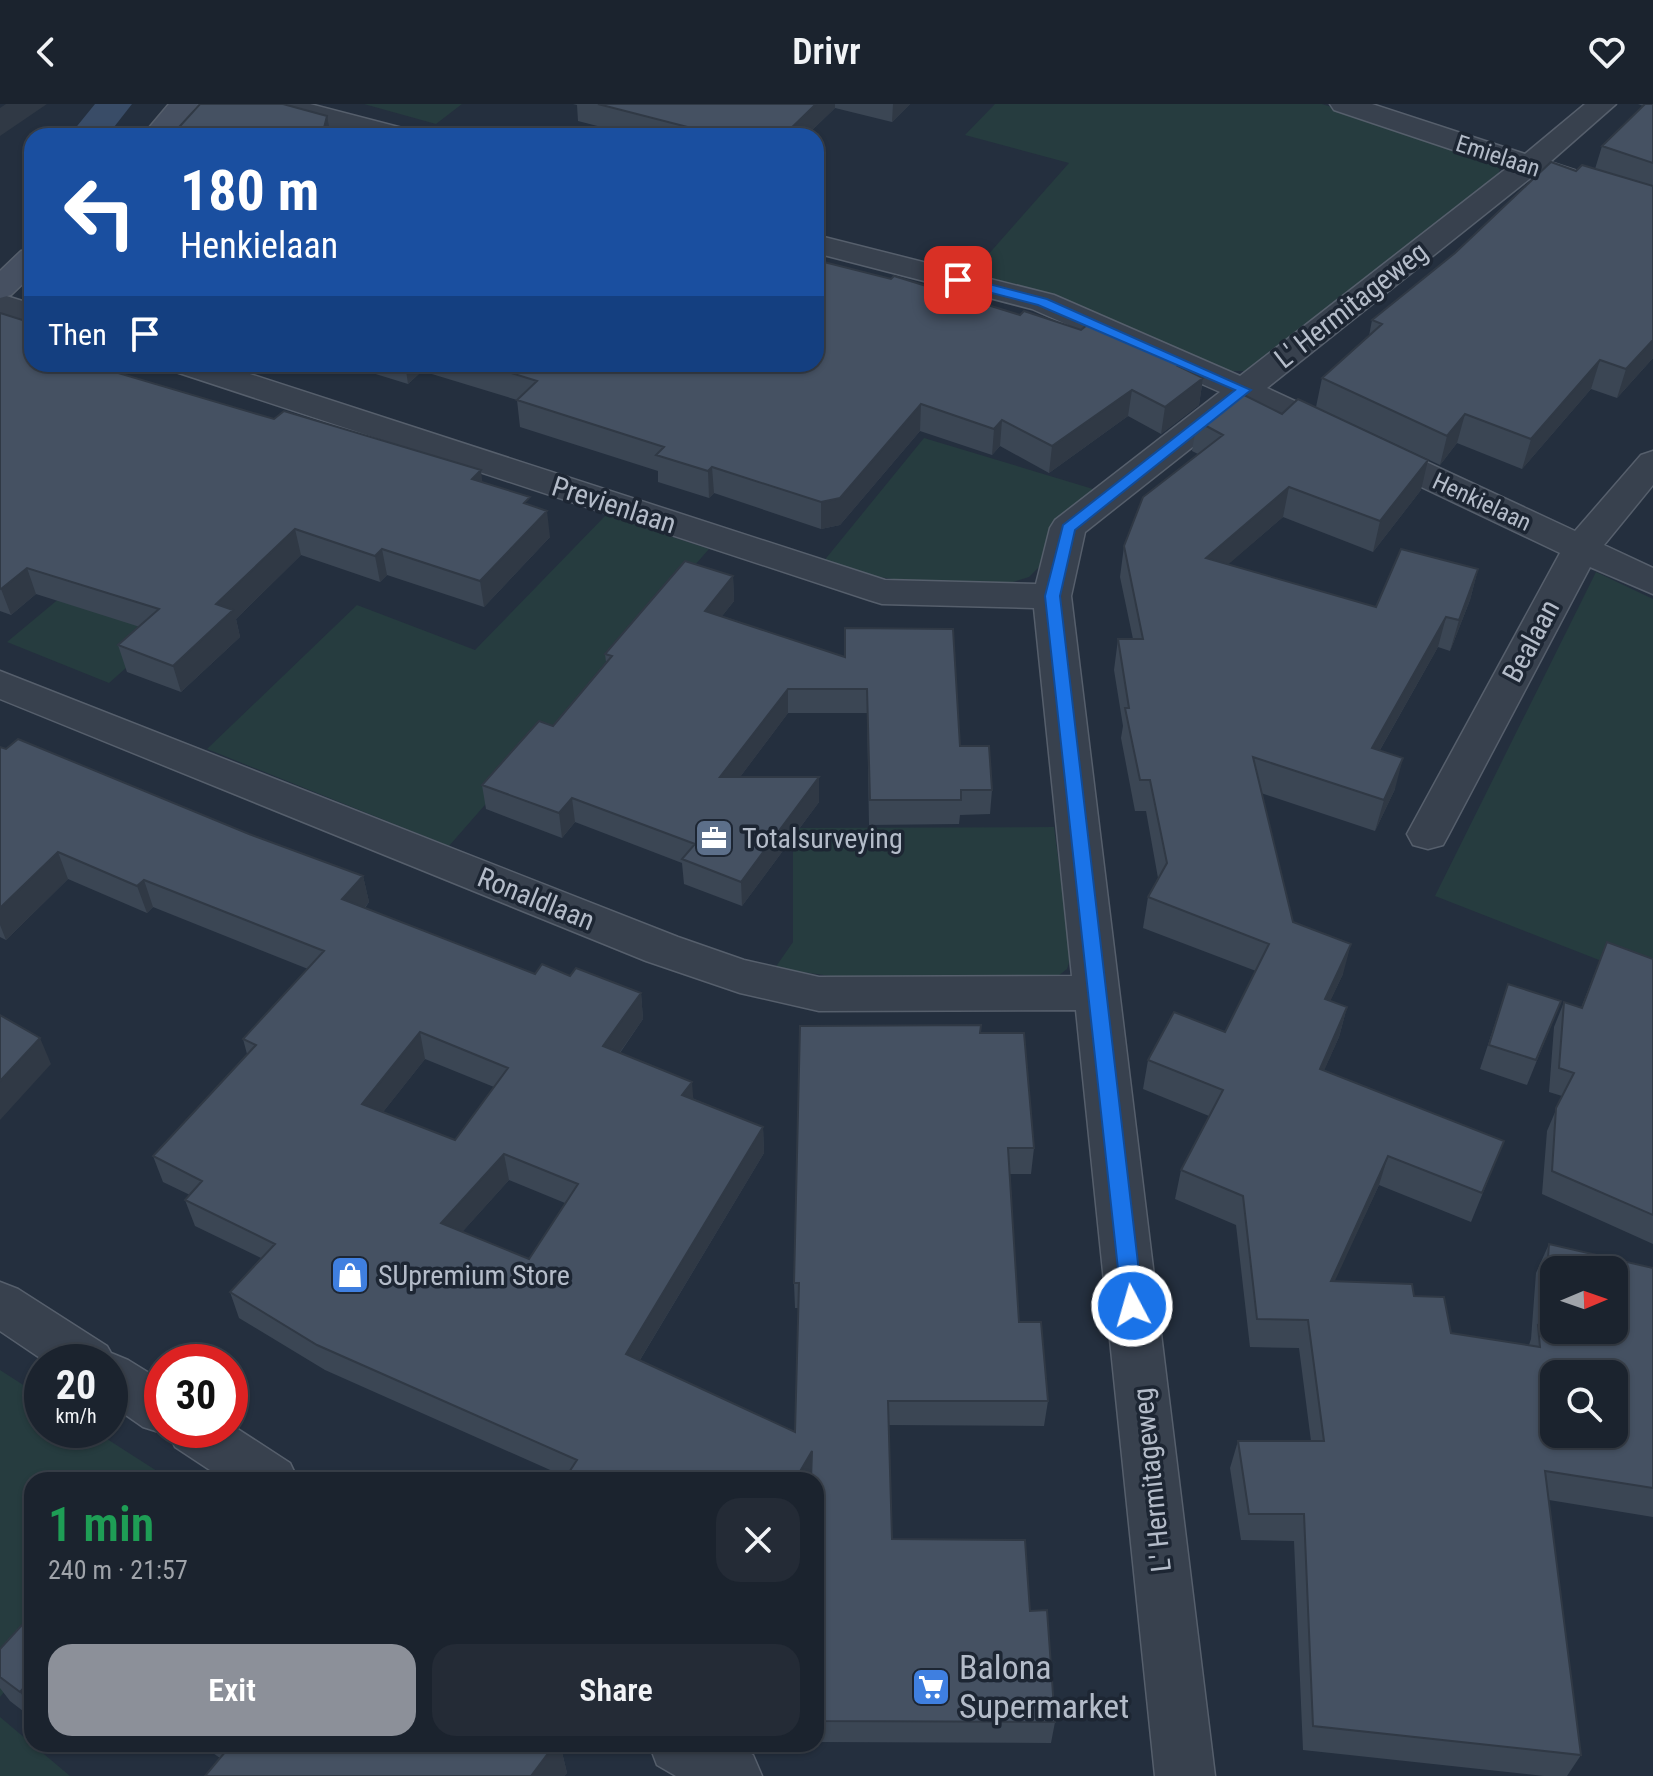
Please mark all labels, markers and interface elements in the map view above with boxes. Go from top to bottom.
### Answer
icon: back [24,30,68,74]
icon: heart [1585,30,1629,74]
text: Drivr [792,31,861,73]
street label: Emielaan [1452,129,1544,183]
text: 180 m [180,158,319,224]
icon: left [48,160,152,264]
text: Henkielaan [180,225,338,267]
street label: L' Hermitageweg [1268,235,1434,375]
pin [924,246,992,314]
icon: arrive [936,258,980,302]
icon: arrive [123,312,167,356]
text: Then [48,317,107,352]
street label: Henkielaan [1428,467,1536,537]
street label: Previenlaan [548,469,680,541]
street label: Bealaan [1496,594,1566,688]
office icon: Totalsurveying [693,817,735,859]
place label: Totalsurveying [742,822,903,855]
street label: Ronaldlaan [473,861,599,937]
shop icon: SUpremium Store [329,1254,371,1296]
north arrow [1540,1256,1628,1344]
map controls [1540,1256,1628,1448]
place label: SUpremium Store [378,1259,570,1292]
position arrow [1090,1264,1174,1348]
speed limit sign: 30 [144,1344,248,1448]
button: search [1540,1360,1628,1448]
text: 20 [56,1362,96,1409]
street label: L' Hermitageweg [1126,1386,1178,1574]
text: km/h [55,1404,97,1428]
text: 1 min [48,1496,154,1553]
button: close [716,1498,800,1582]
text: 240 m · 21:57 [48,1555,188,1585]
button: Exit [48,1644,416,1736]
button: Share [432,1644,800,1736]
place label: Balona Supermarket [959,1647,1129,1726]
supermarket icon: Balona Supermarket [910,1666,952,1708]

